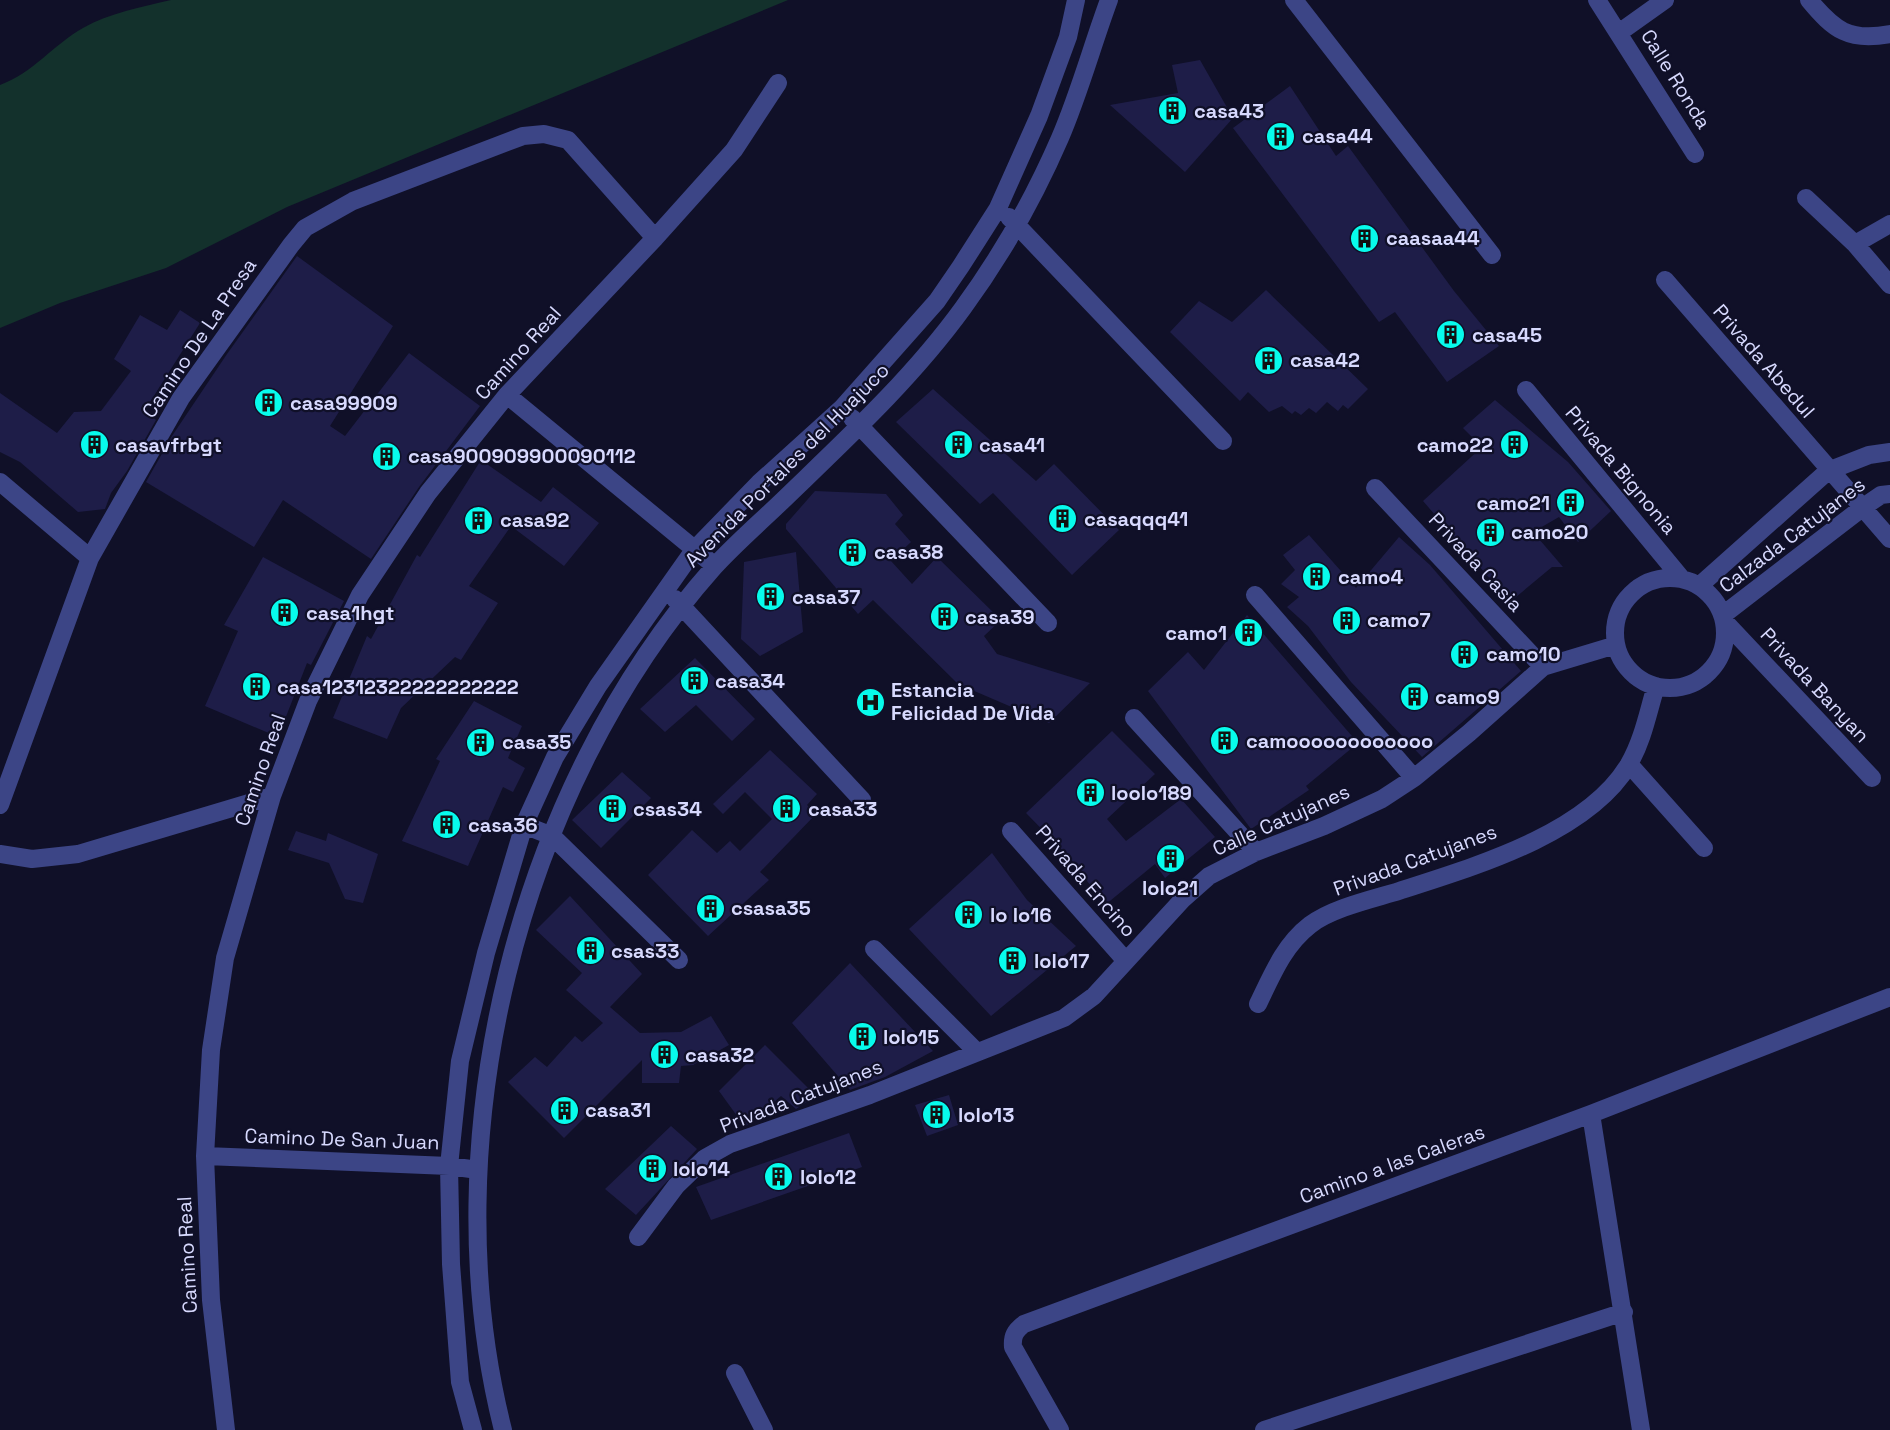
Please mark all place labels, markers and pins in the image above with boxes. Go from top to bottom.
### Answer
building icon: casa43 [1157,95,1189,127]
place label: casa43 [1194,98,1264,124]
building icon: casa44 [1265,120,1297,152]
place label: casa44 [1302,123,1373,149]
building icon: caasaa44 [1349,222,1381,254]
place label: caasaa44 [1386,225,1480,251]
building icon: casa45 [1435,319,1467,351]
place label: casa45 [1472,322,1542,348]
building icon: casa42 [1253,344,1285,376]
place label: casa42 [1290,347,1360,373]
building icon: casa99909 [253,387,285,419]
place label: casa99909 [290,390,398,416]
building icon: casavfrbgt [78,429,110,461]
building icon: casa41 [942,429,974,461]
building icon: camo22 [1498,429,1530,461]
place label: casavfrbgt [115,432,222,458]
place label: casa41 [979,432,1045,458]
place label: camo22 [1417,432,1493,458]
building icon: casa900909900090112 [371,440,403,472]
place label: casa900909900090112 [408,443,636,469]
building icon: camo21 [1555,487,1587,519]
place label: camo21 [1476,490,1550,516]
building icon: casaqqq41 [1047,503,1079,535]
building icon: casa92 [463,504,495,536]
place label: casaqqq41 [1084,506,1188,532]
place label: casa92 [500,507,570,533]
building icon: camo20 [1474,516,1506,548]
place label: camo20 [1511,519,1588,545]
building icon: casa38 [837,536,869,568]
place label: casa38 [874,539,943,565]
building icon: camo4 [1301,561,1333,593]
place label: camo4 [1338,564,1404,590]
building icon: casa37 [755,581,787,613]
place label: casa37 [792,584,860,610]
building icon: casa1hgt [269,597,301,629]
place label: casa1hgt [306,600,394,626]
building icon: casa39 [928,601,960,633]
place label: casa39 [965,604,1035,630]
building icon: camo7 [1330,604,1362,636]
place label: camo7 [1367,607,1431,633]
building icon: camo1 [1232,617,1264,649]
place label: camo1 [1165,620,1227,646]
building icon: camo10 [1449,638,1481,670]
place label: camo10 [1486,641,1561,667]
building icon: casa34 [678,665,710,697]
place label: casa34 [715,668,785,694]
building icon: casa12312322222222222 [240,671,272,703]
place label: casa12312322222222222 [277,674,519,700]
place label: Estancia Felicidad De Vida [891,677,1055,726]
building icon: camo9 [1398,681,1430,713]
place label: camo9 [1435,684,1500,710]
hospital icon: Estancia Felicidad De Vida [854,686,886,718]
building icon: camoooooooooooo [1209,725,1241,757]
building icon: casa35 [465,726,497,758]
place label: camoooooooooooo [1246,728,1433,754]
place label: casa35 [502,729,571,755]
building icon: loolo189 [1074,777,1106,809]
place label: loolo189 [1111,780,1192,806]
building icon: csas34 [596,793,628,825]
building icon: casa33 [771,793,803,825]
place label: csas34 [633,796,702,822]
place label: casa33 [808,796,877,822]
building icon: casa36 [431,809,463,841]
place label: casa36 [468,812,538,838]
building icon: lolo21 [1154,842,1186,874]
place label: lolo21 [1142,875,1198,901]
building icon: csasa35 [694,892,726,924]
place label: csasa35 [731,895,811,921]
building icon: lo lo16 [953,899,985,931]
place label: lo lo16 [990,902,1052,928]
building icon: csas33 [574,935,606,967]
place label: csas33 [611,938,679,964]
building icon: lolo17 [997,945,1029,977]
place label: lolo17 [1034,948,1089,974]
building icon: lolo15 [846,1021,878,1053]
place label: lolo15 [883,1024,939,1050]
building icon: casa32 [648,1039,680,1071]
place label: casa32 [685,1042,754,1068]
building icon: casa31 [548,1094,580,1126]
place label: casa31 [585,1097,651,1123]
building icon: lolo13 [921,1099,953,1131]
place label: lolo13 [958,1102,1014,1128]
building icon: lolo14 [636,1153,668,1185]
place label: lolo14 [673,1156,730,1182]
building icon: lolo12 [763,1161,795,1193]
place label: lolo12 [800,1164,856,1190]

